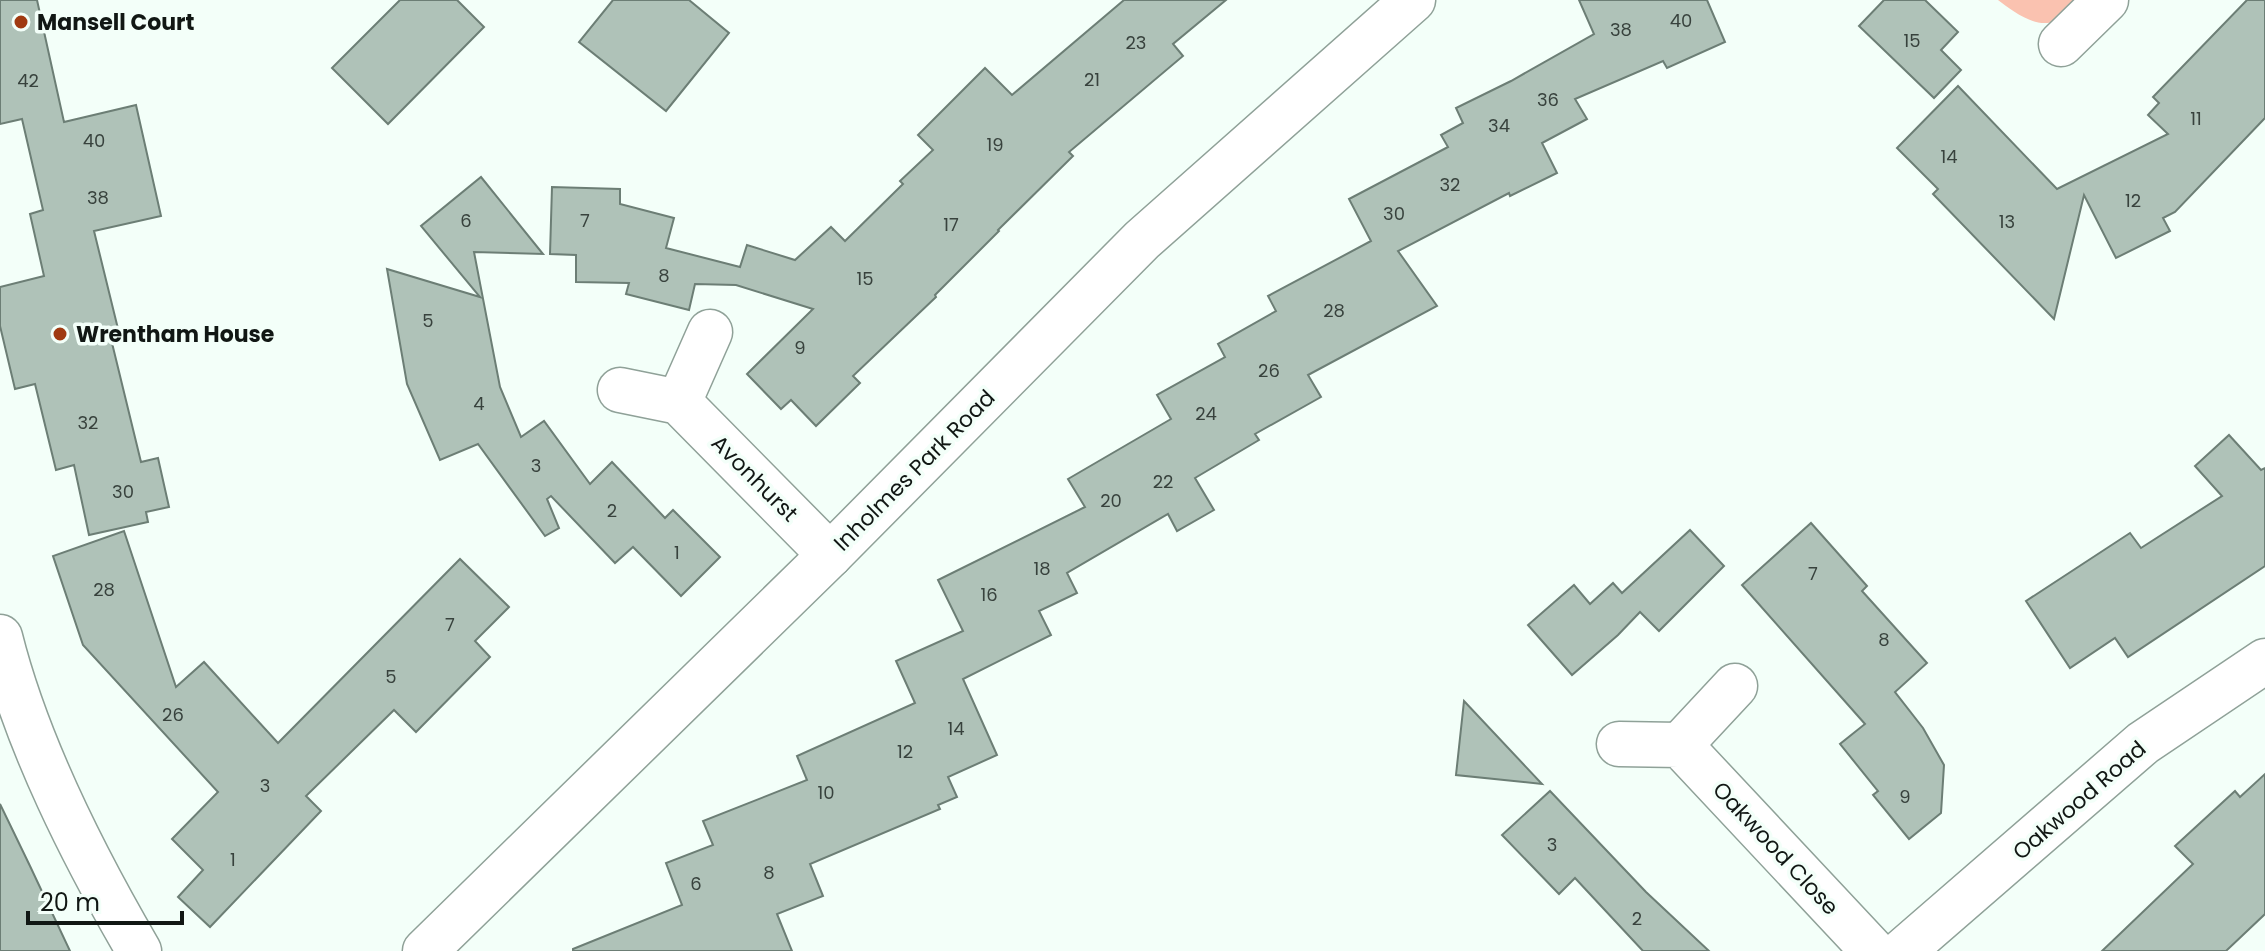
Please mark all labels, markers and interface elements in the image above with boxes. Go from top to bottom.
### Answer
place label: Mansell Court [37,7,194,38]
house number: 40 [1670,8,1692,33]
marker: Mansell Court [12,13,30,31]
house number: 38 [1610,17,1632,42]
house number: 15 [1903,28,1921,53]
house number: 23 [1126,30,1146,55]
house number: 21 [1084,67,1100,92]
house number: 42 [17,68,39,93]
house number: 36 [1537,87,1559,112]
house number: 11 [2190,106,2202,131]
house number: 34 [1488,113,1510,138]
house number: 40 [83,128,105,153]
house number: 19 [986,132,1004,157]
house number: 14 [1940,144,1958,169]
house number: 32 [1440,172,1460,197]
house number: 38 [87,185,109,210]
house number: 12 [2125,188,2141,213]
house number: 30 [1383,201,1405,226]
house number: 6 [460,208,472,233]
house number: 7 [580,208,590,233]
house number: 13 [1999,209,2015,234]
house number: 17 [943,212,959,237]
house number: 8 [658,263,670,288]
house number: 15 [856,266,874,291]
house number: 28 [1323,298,1345,323]
house number: 5 [422,308,434,333]
place label: Wrentham House [76,319,274,350]
marker: Wrentham House [51,325,69,343]
house number: 9 [794,335,806,360]
house number: 26 [1258,358,1280,383]
street label: Inholmes Park Road [827,383,1002,558]
house number: 4 [473,391,485,416]
house number: 24 [1195,401,1217,426]
house number: 32 [78,410,98,435]
street label: Avonhurst [704,428,805,529]
house number: 3 [531,453,541,478]
house number: 22 [1153,469,1173,494]
house number: 30 [112,479,134,504]
house number: 20 [1100,488,1122,513]
house number: 2 [607,498,617,523]
house number: 1 [674,540,680,565]
house number: 18 [1033,556,1051,581]
house number: 7 [1808,561,1818,586]
house number: 28 [93,577,115,602]
house number: 16 [980,582,998,607]
house number: 7 [445,612,455,637]
house number: 8 [1878,627,1890,652]
house number: 5 [385,664,397,689]
house number: 26 [162,702,184,727]
house number: 14 [947,716,965,741]
street label: Oakwood Road [2006,734,2153,867]
house number: 12 [897,739,913,764]
house number: 3 [260,773,270,798]
street label: Oakwood Close [1706,775,1846,922]
house number: 10 [817,780,835,805]
house number: 9 [1899,784,1911,809]
house number: 3 [1547,832,1557,857]
house number: 1 [230,847,236,872]
house number: 8 [763,860,775,885]
house number: 6 [690,871,702,896]
scale bar [28,875,182,925]
text: 20 m [40,886,100,919]
house number: 2 [1632,906,1642,931]

